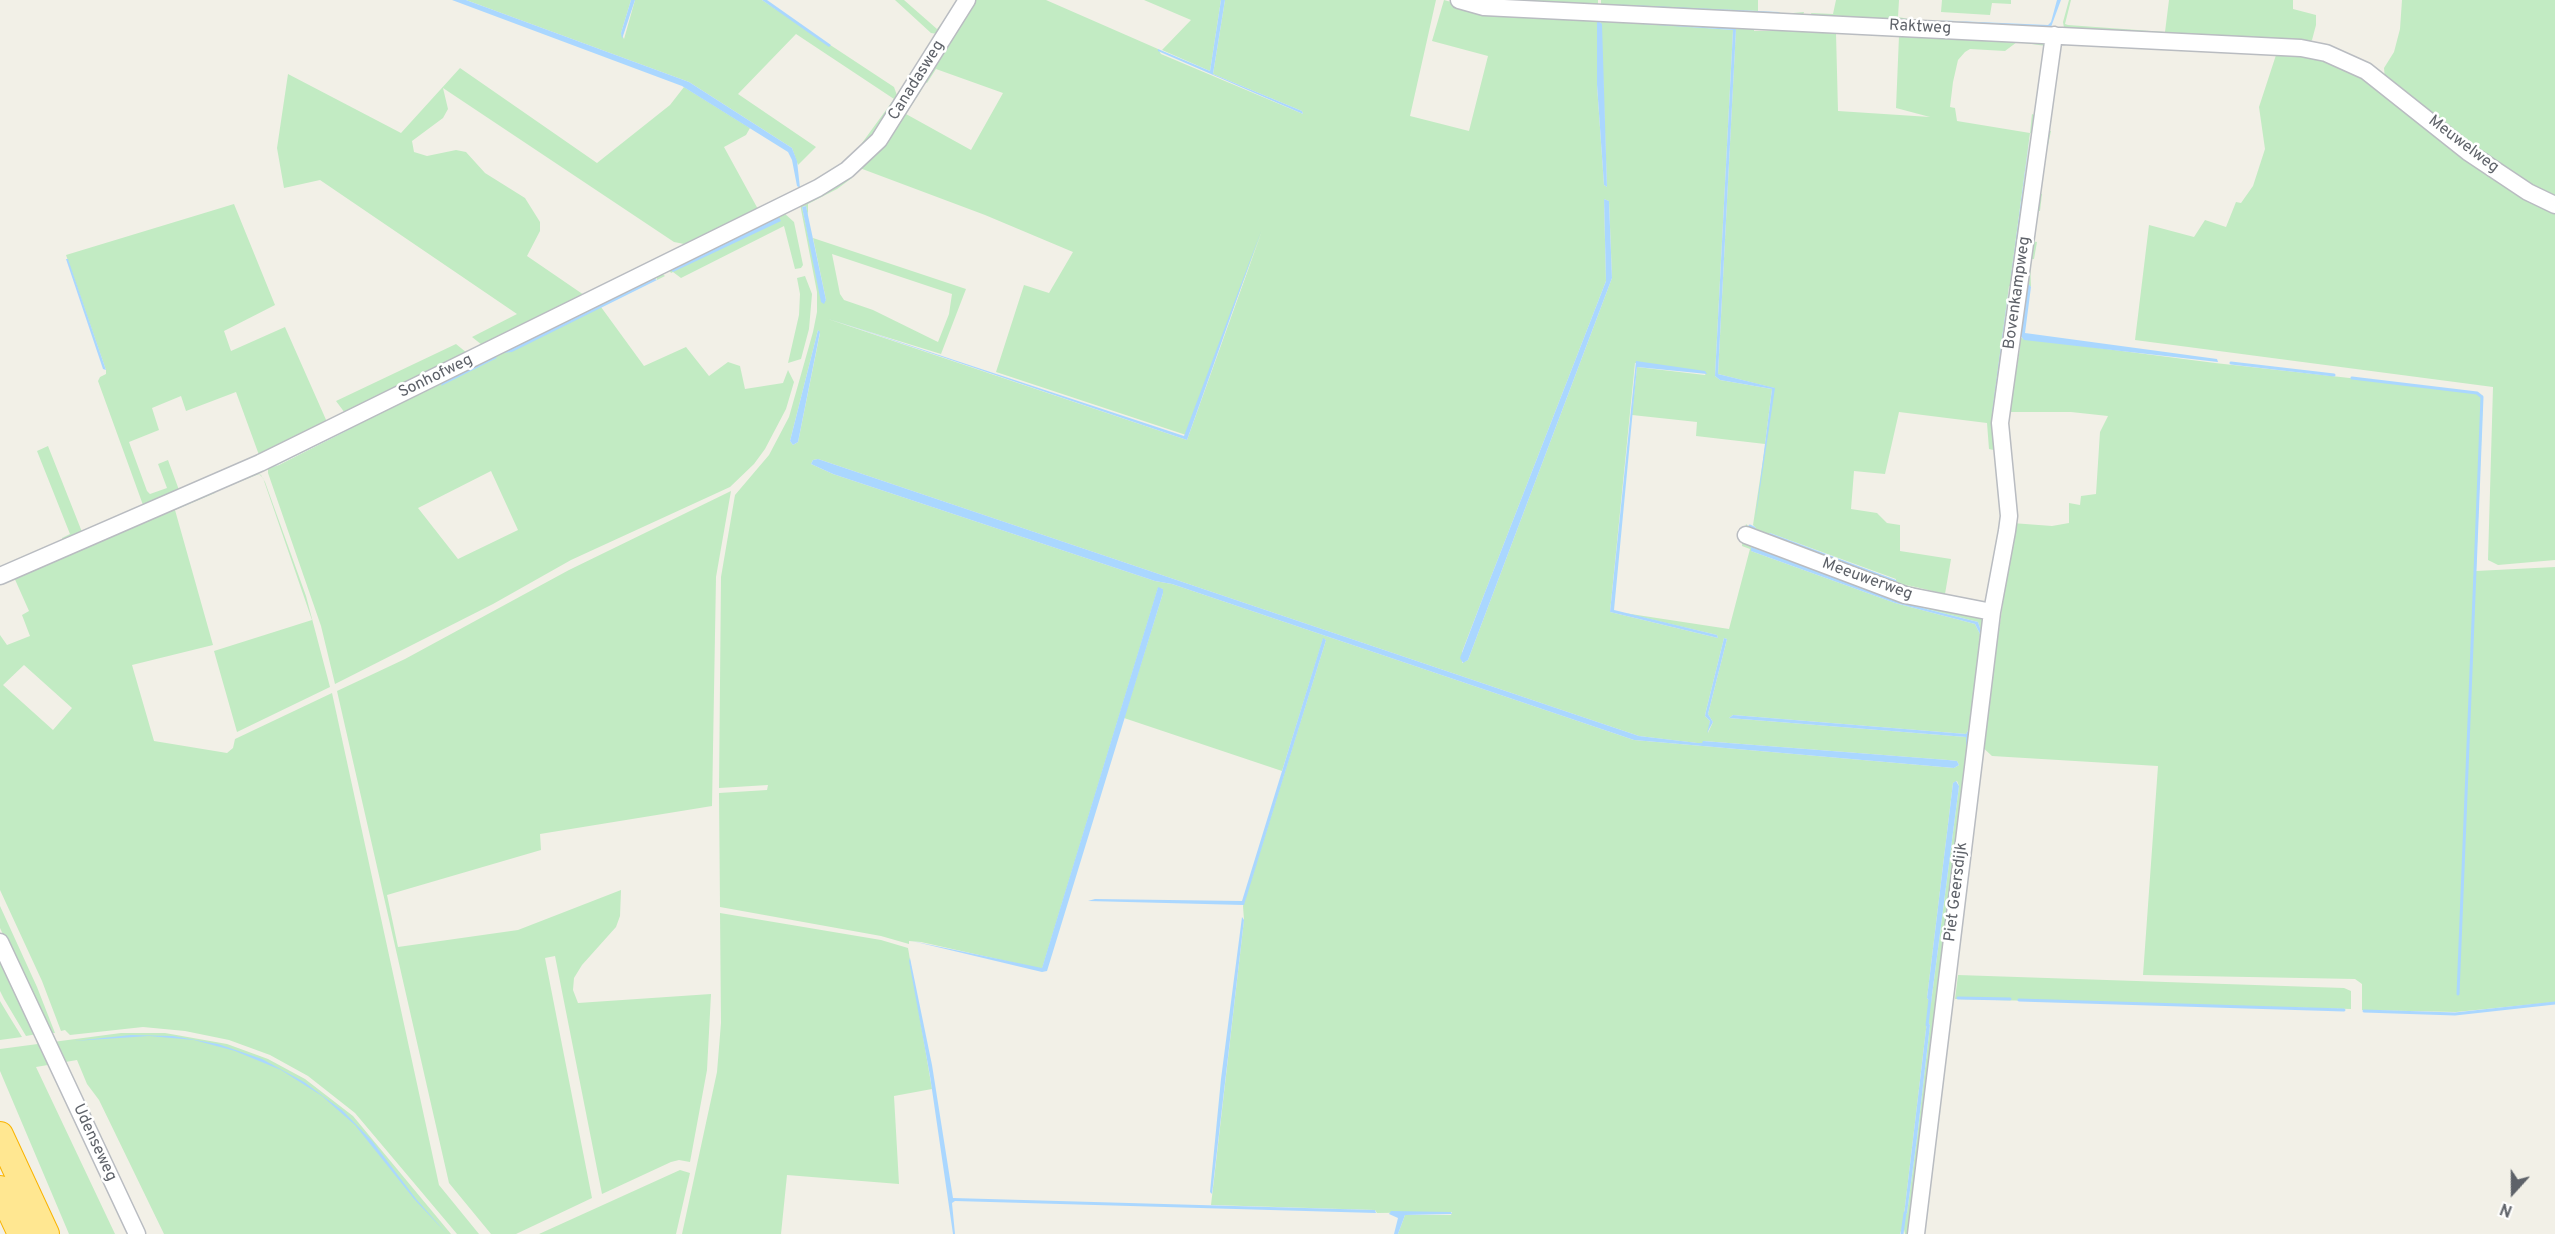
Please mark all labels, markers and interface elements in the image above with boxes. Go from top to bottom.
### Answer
street label: Raktweg [1888,17,1952,39]
street label: Canadasweg [885,37,949,125]
street label: Meuwelweg [2424,112,2502,178]
street label: Bovenkampweg [2001,235,2035,351]
street label: Sonhofweg [396,351,476,403]
street label: Meeuwerweg [1819,555,1915,605]
street label: Piet Geersdijk [1941,841,1973,943]
street label: Udenseweg [68,1101,120,1185]
north arrow [2483,1162,2543,1222]
text: N [2498,1197,2516,1220]

